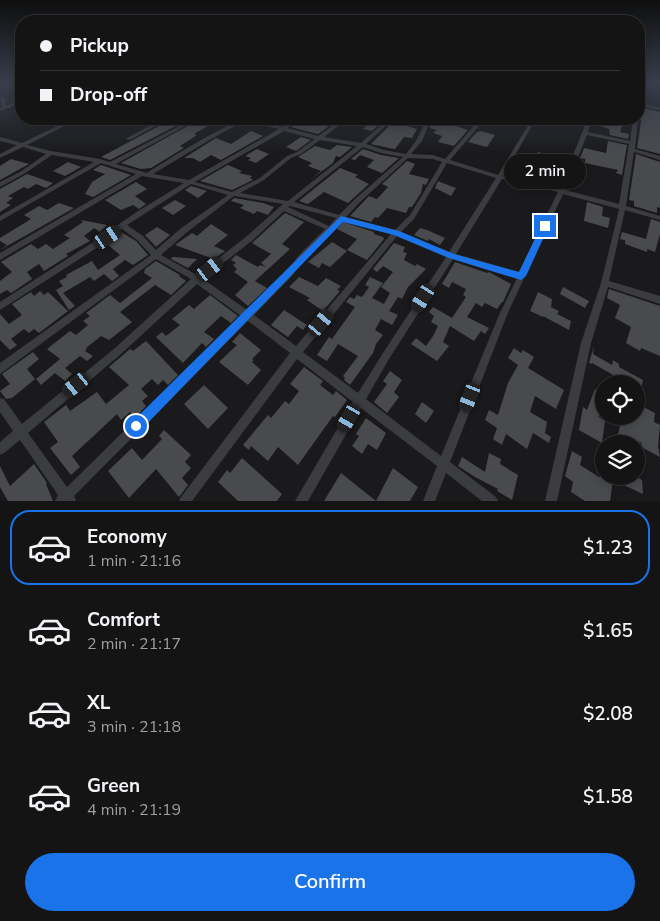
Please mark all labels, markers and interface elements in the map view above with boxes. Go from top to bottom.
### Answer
text: Pickup [70,33,129,59]
text: Drop-off [70,82,147,108]
callout: 2 min [504,154,586,188]
text: 2 min [525,160,565,182]
route end [534,215,556,237]
car [91,222,124,252]
car [193,254,226,284]
car [408,281,437,315]
car [305,307,336,339]
car [59,370,92,400]
map controls [595,375,645,485]
button: locate [595,375,645,425]
car [457,380,482,414]
car [335,401,362,435]
route start [125,415,147,437]
button: layers [595,435,645,485]
text: Economy [87,524,167,550]
icon: car [27,525,72,570]
text: $1.23 [583,535,633,561]
text: 1 min · 21:16 [87,550,181,572]
text: Comfort [87,607,160,633]
icon: car [27,608,72,653]
text: $1.65 [583,618,633,644]
text: 2 min · 21:17 [87,633,181,655]
text: XL [87,690,110,716]
icon: car [27,691,72,736]
text: $2.08 [583,701,633,727]
text: 3 min · 21:18 [87,716,181,738]
text: Green [87,773,140,799]
icon: car [27,774,72,819]
text: $1.58 [583,784,633,810]
text: 4 min · 21:19 [87,799,181,821]
button: Confirm [25,853,635,911]

